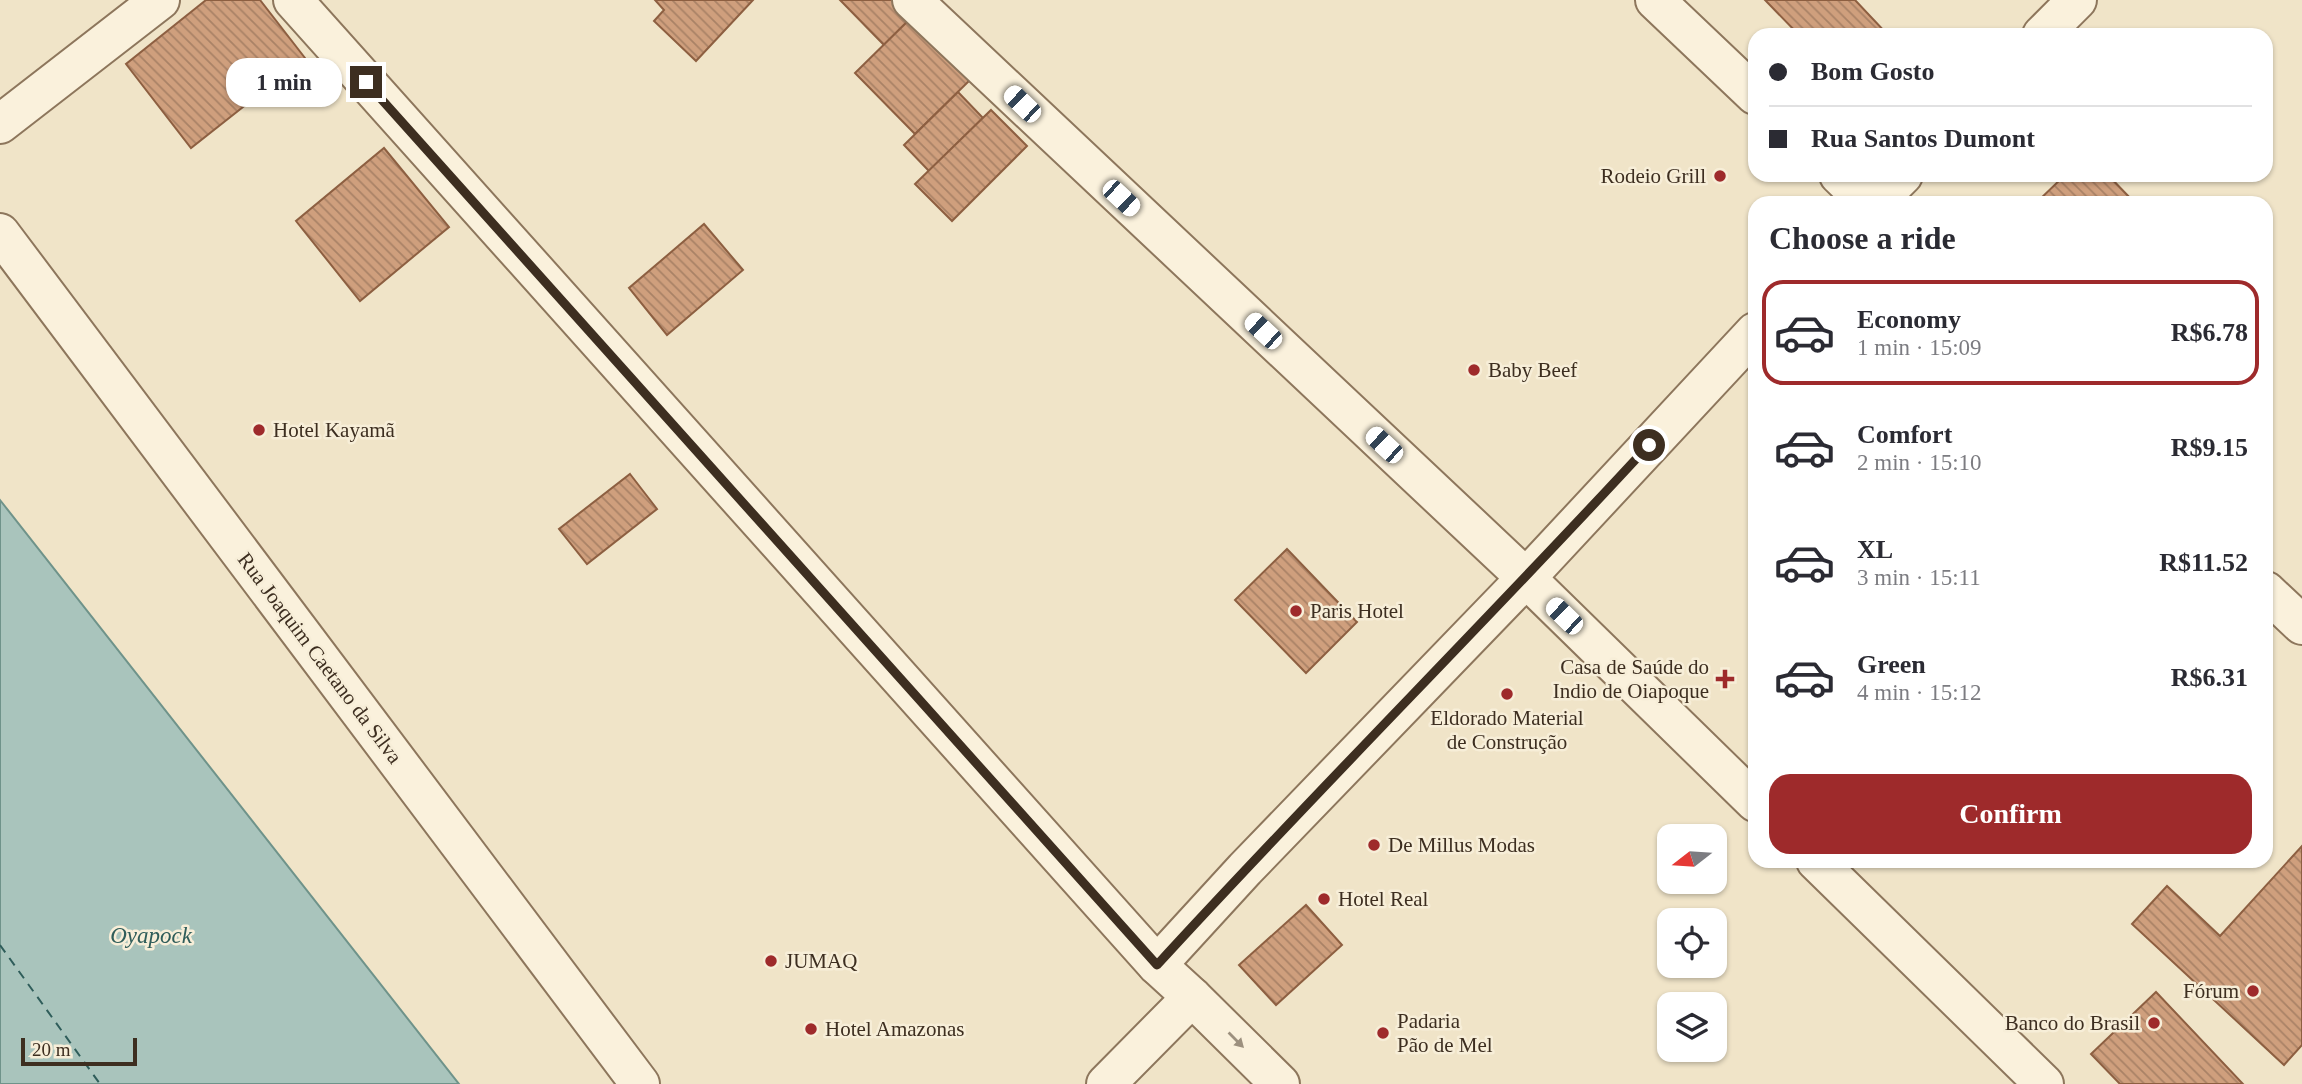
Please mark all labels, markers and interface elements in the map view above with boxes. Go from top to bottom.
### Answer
callout: 1 min [226,57,342,106]
text: Bom Gosto [1811,57,1935,86]
route end [350,66,382,98]
text: 1 min [256,70,312,95]
car [1000,82,1045,126]
text: Rua Santos Dumont [1811,124,2035,153]
place label: Rodeio Grill [1600,164,1706,188]
marker: Rodeio Grill [1712,168,1728,184]
car [1099,176,1144,220]
text: Choose a ride [1769,220,1956,256]
icon: car [1773,301,1836,364]
text: Economy [1857,305,1961,334]
car [1241,309,1286,353]
text: R$6.78 [2171,318,2248,347]
text: 1 min · 15:09 [1857,335,1982,360]
place label: Baby Beef [1488,358,1577,382]
marker: Baby Beef [1466,362,1482,378]
icon: car [1773,416,1836,479]
place label: Hotel Kayamã [273,418,396,442]
text: Comfort [1857,420,1952,449]
marker: Hotel Kayamã [251,422,267,438]
car [1362,423,1407,467]
route start [1633,429,1665,461]
text: R$9.15 [2171,433,2248,462]
text: 2 min · 15:10 [1857,450,1982,475]
icon: car [1773,531,1836,594]
text: XL [1857,535,1893,564]
street label: Rua Joaquim Caetano da Silva [233,548,408,769]
text: R$11.52 [2159,548,2248,577]
text: 3 min · 15:11 [1857,565,1981,590]
car [1542,594,1587,638]
place label: Paris Hotel [1310,599,1404,623]
marker: Paris Hotel [1288,603,1304,619]
icon: car [1773,646,1836,709]
text: Green [1857,650,1926,679]
place label: Casa de Saúde do Indio de Oiapoque [1553,655,1709,703]
text: R$6.31 [2171,663,2248,692]
marker: Casa de Saúde do Indio de Oiapoque [1715,669,1735,689]
text: 4 min · 15:12 [1857,680,1982,705]
marker: Eldorado Material de Construção [1499,686,1515,702]
place label: Eldorado Material de Construção [1430,706,1584,754]
button: Confirm [1769,774,2252,854]
north arrow [1657,824,1727,894]
map controls [1657,824,1727,1062]
place label: De Millus Modas [1388,833,1535,857]
marker: De Millus Modas [1366,837,1382,853]
place label: Hotel Real [1338,887,1429,911]
marker: Hotel Real [1316,891,1332,907]
button: locate [1657,908,1727,978]
water label: Oyapock [110,923,193,948]
place label: JUMAQ [785,949,857,973]
marker: JUMAQ [763,953,779,969]
place label: Fórum [2183,979,2239,1003]
marker: Fórum [2245,983,2261,999]
button: layers [1657,992,1727,1062]
place label: Padaria Pão de Mel [1397,1009,1493,1057]
place label: Banco do Brasil [2005,1011,2140,1035]
marker: Banco do Brasil [2146,1015,2162,1031]
place label: Hotel Amazonas [825,1017,964,1041]
marker: Hotel Amazonas [803,1021,819,1037]
marker: Padaria Pão de Mel [1375,1025,1391,1041]
one-way arrow [1228,1032,1245,1049]
scale bar [21,1035,136,1067]
text: 20 m [32,1039,71,1060]

